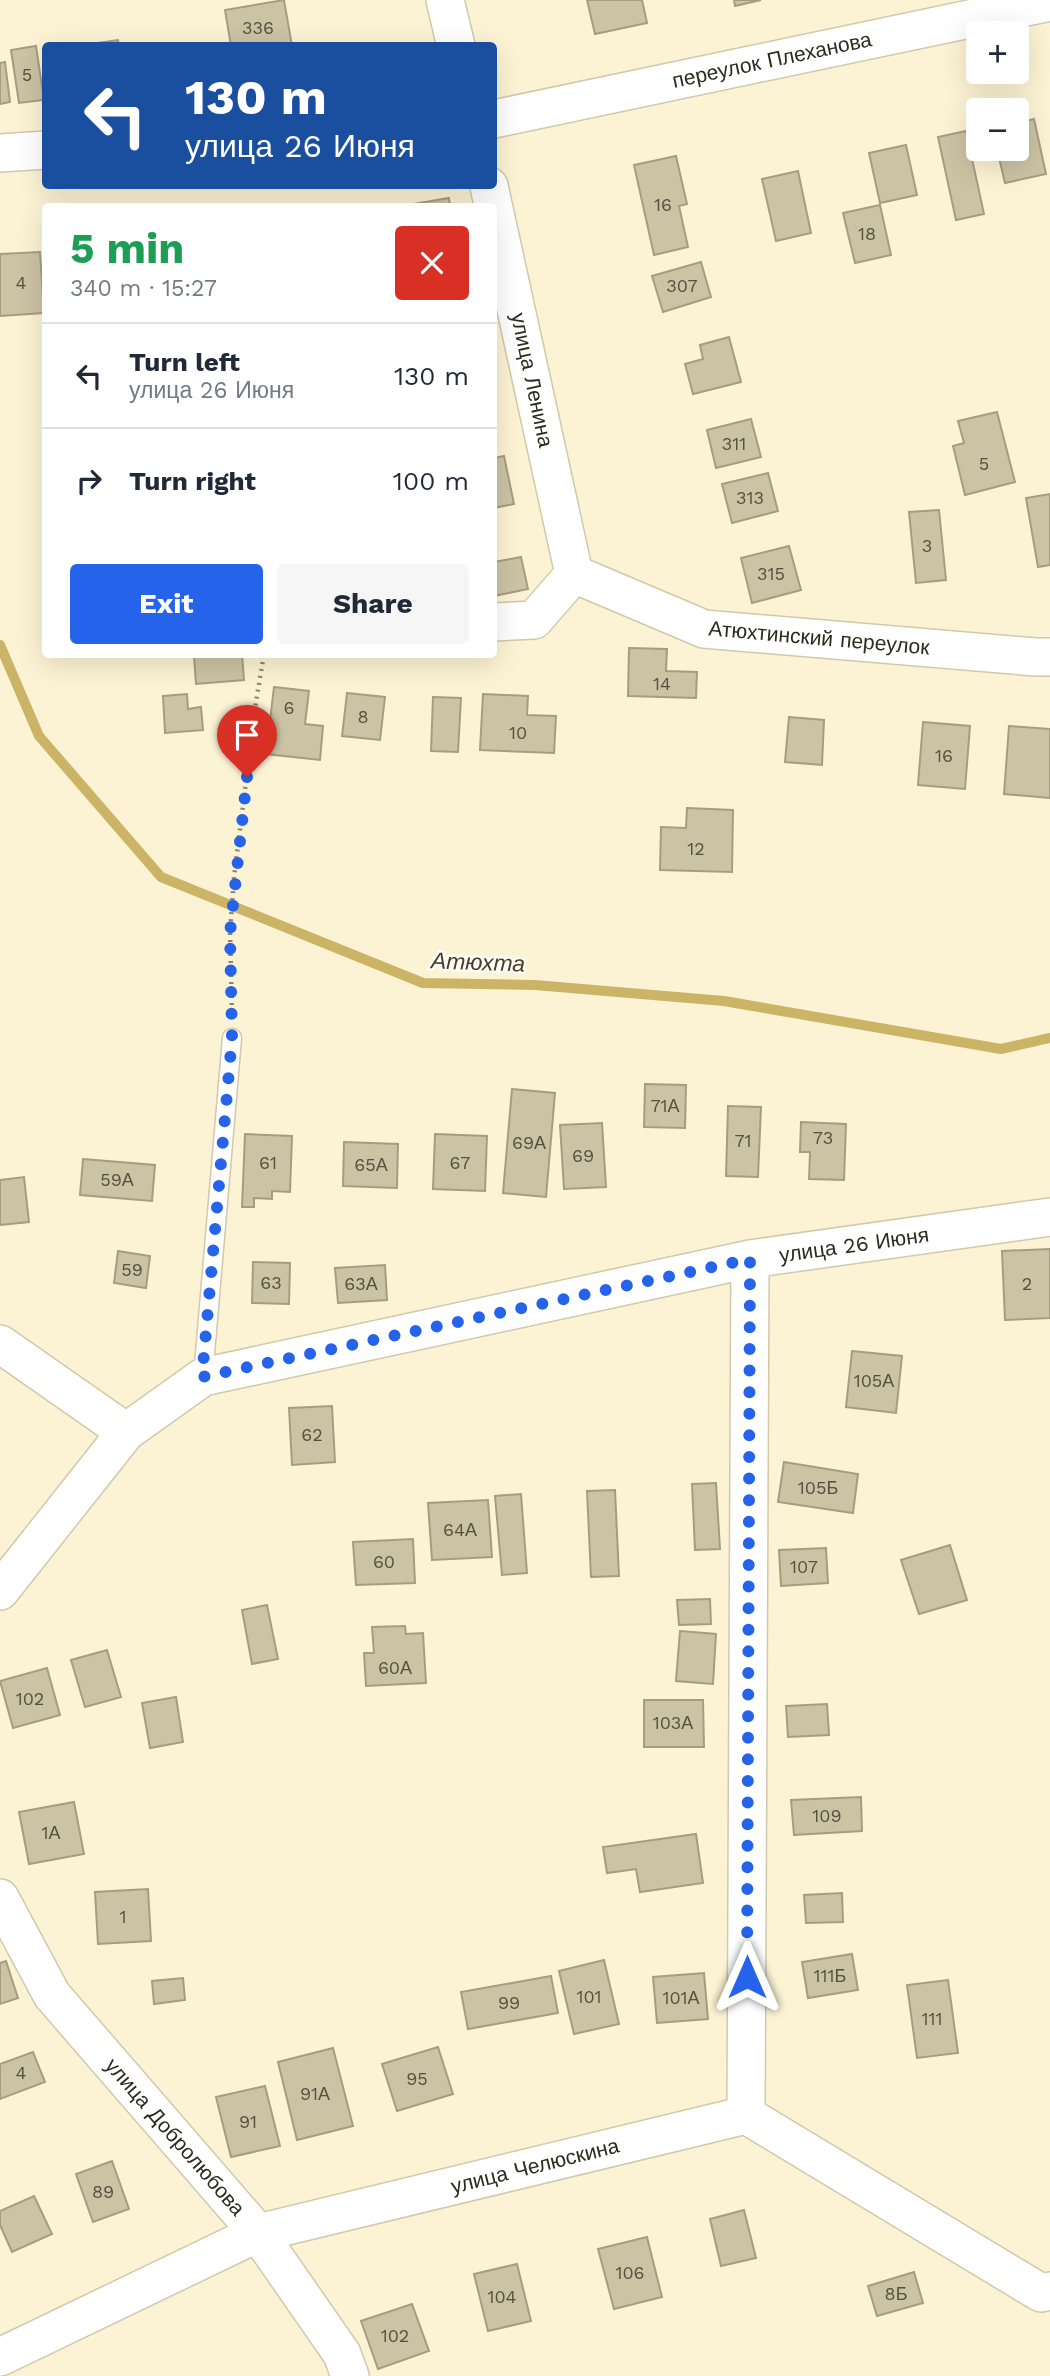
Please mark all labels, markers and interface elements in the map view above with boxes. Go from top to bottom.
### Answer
house number: 336 [242,17,274,38]
map controls [966,21,1029,161]
button: + [966,21,1029,84]
street label: переулок Плеханова [670,26,874,93]
house number: 5 [22,64,32,85]
text: 130 m [185,68,327,126]
icon: left [70,70,161,161]
button: − [966,98,1029,161]
text: улица 26 Июня [185,127,415,165]
house number: 16 [654,194,672,215]
house number: 18 [858,223,876,244]
text: 5 min [70,224,184,273]
button: close [395,226,469,300]
house number: 4 [16,272,27,293]
text: 340 m · 15:27 [70,275,217,302]
house number: 307 [666,275,698,296]
street label: улица Ленина [506,310,559,450]
text: Turn left [129,347,240,377]
icon: left [70,357,108,395]
text: 130 m [394,361,469,391]
text: улица 26 Июня [129,377,294,404]
house number: 311 [722,433,746,454]
house number: 5 [979,453,989,474]
icon: right [70,462,108,500]
text: Turn right [129,466,256,496]
text: 100 m [393,466,469,496]
house number: 313 [736,487,764,508]
house number: 3 [922,535,932,556]
house number: 315 [757,563,785,584]
button: Exit [70,564,263,644]
button: Share [277,564,469,644]
street label: Атюхтинский переулок [707,615,931,660]
house number: 14 [653,673,671,694]
house number: 6 [284,697,294,718]
pin [217,705,277,777]
house number: 8 [357,706,369,727]
icon: arrive [228,716,266,754]
house number: 10 [509,722,527,743]
house number: 16 [935,745,953,766]
house number: 12 [687,838,705,859]
water label: Атюхта [428,947,526,978]
house number: 71А [650,1095,680,1116]
house number: 73 [813,1127,833,1148]
house number: 71 [734,1130,752,1151]
house number: 69А [512,1132,546,1153]
house number: 69 [572,1145,594,1166]
house number: 61 [259,1152,277,1173]
house number: 67 [450,1152,470,1173]
house number: 65А [354,1154,388,1175]
house number: 59А [100,1169,134,1190]
street label: улица 26 Июня [777,1222,930,1267]
house number: 59 [121,1259,143,1280]
house number: 63 [260,1272,282,1293]
house number: 63А [344,1273,378,1294]
house number: 2 [1022,1273,1032,1294]
house number: 105А [854,1370,894,1391]
house number: 62 [301,1424,323,1445]
house number: 105Б [798,1477,838,1498]
house number: 64А [443,1519,477,1540]
house number: 60 [373,1551,395,1572]
house number: 107 [790,1556,818,1577]
house number: 60А [378,1657,412,1678]
house number: 102 [16,1688,44,1709]
house number: 103А [653,1712,693,1733]
house number: 109 [812,1805,842,1826]
house number: 1А [41,1822,61,1843]
house number: 1 [119,1906,127,1927]
position arrow [710,1940,784,2014]
house number: 111Б [814,1965,846,1986]
house number: 101 [576,1986,602,2007]
house number: 101А [662,1987,700,2008]
house number: 99 [498,1992,520,2013]
house number: 111 [921,2008,943,2029]
street label: улица Добролюбова [100,2053,251,2221]
house number: 4 [16,2062,27,2083]
house number: 95 [406,2068,428,2089]
house number: 91А [300,2083,330,2104]
house number: 91 [239,2111,257,2132]
street label: улица Челюскина [448,2132,622,2199]
house number: 89 [92,2181,114,2202]
house number: 106 [615,2262,645,2283]
house number: 8Б [885,2283,907,2304]
house number: 104 [487,2286,517,2307]
house number: 102 [381,2325,409,2346]

